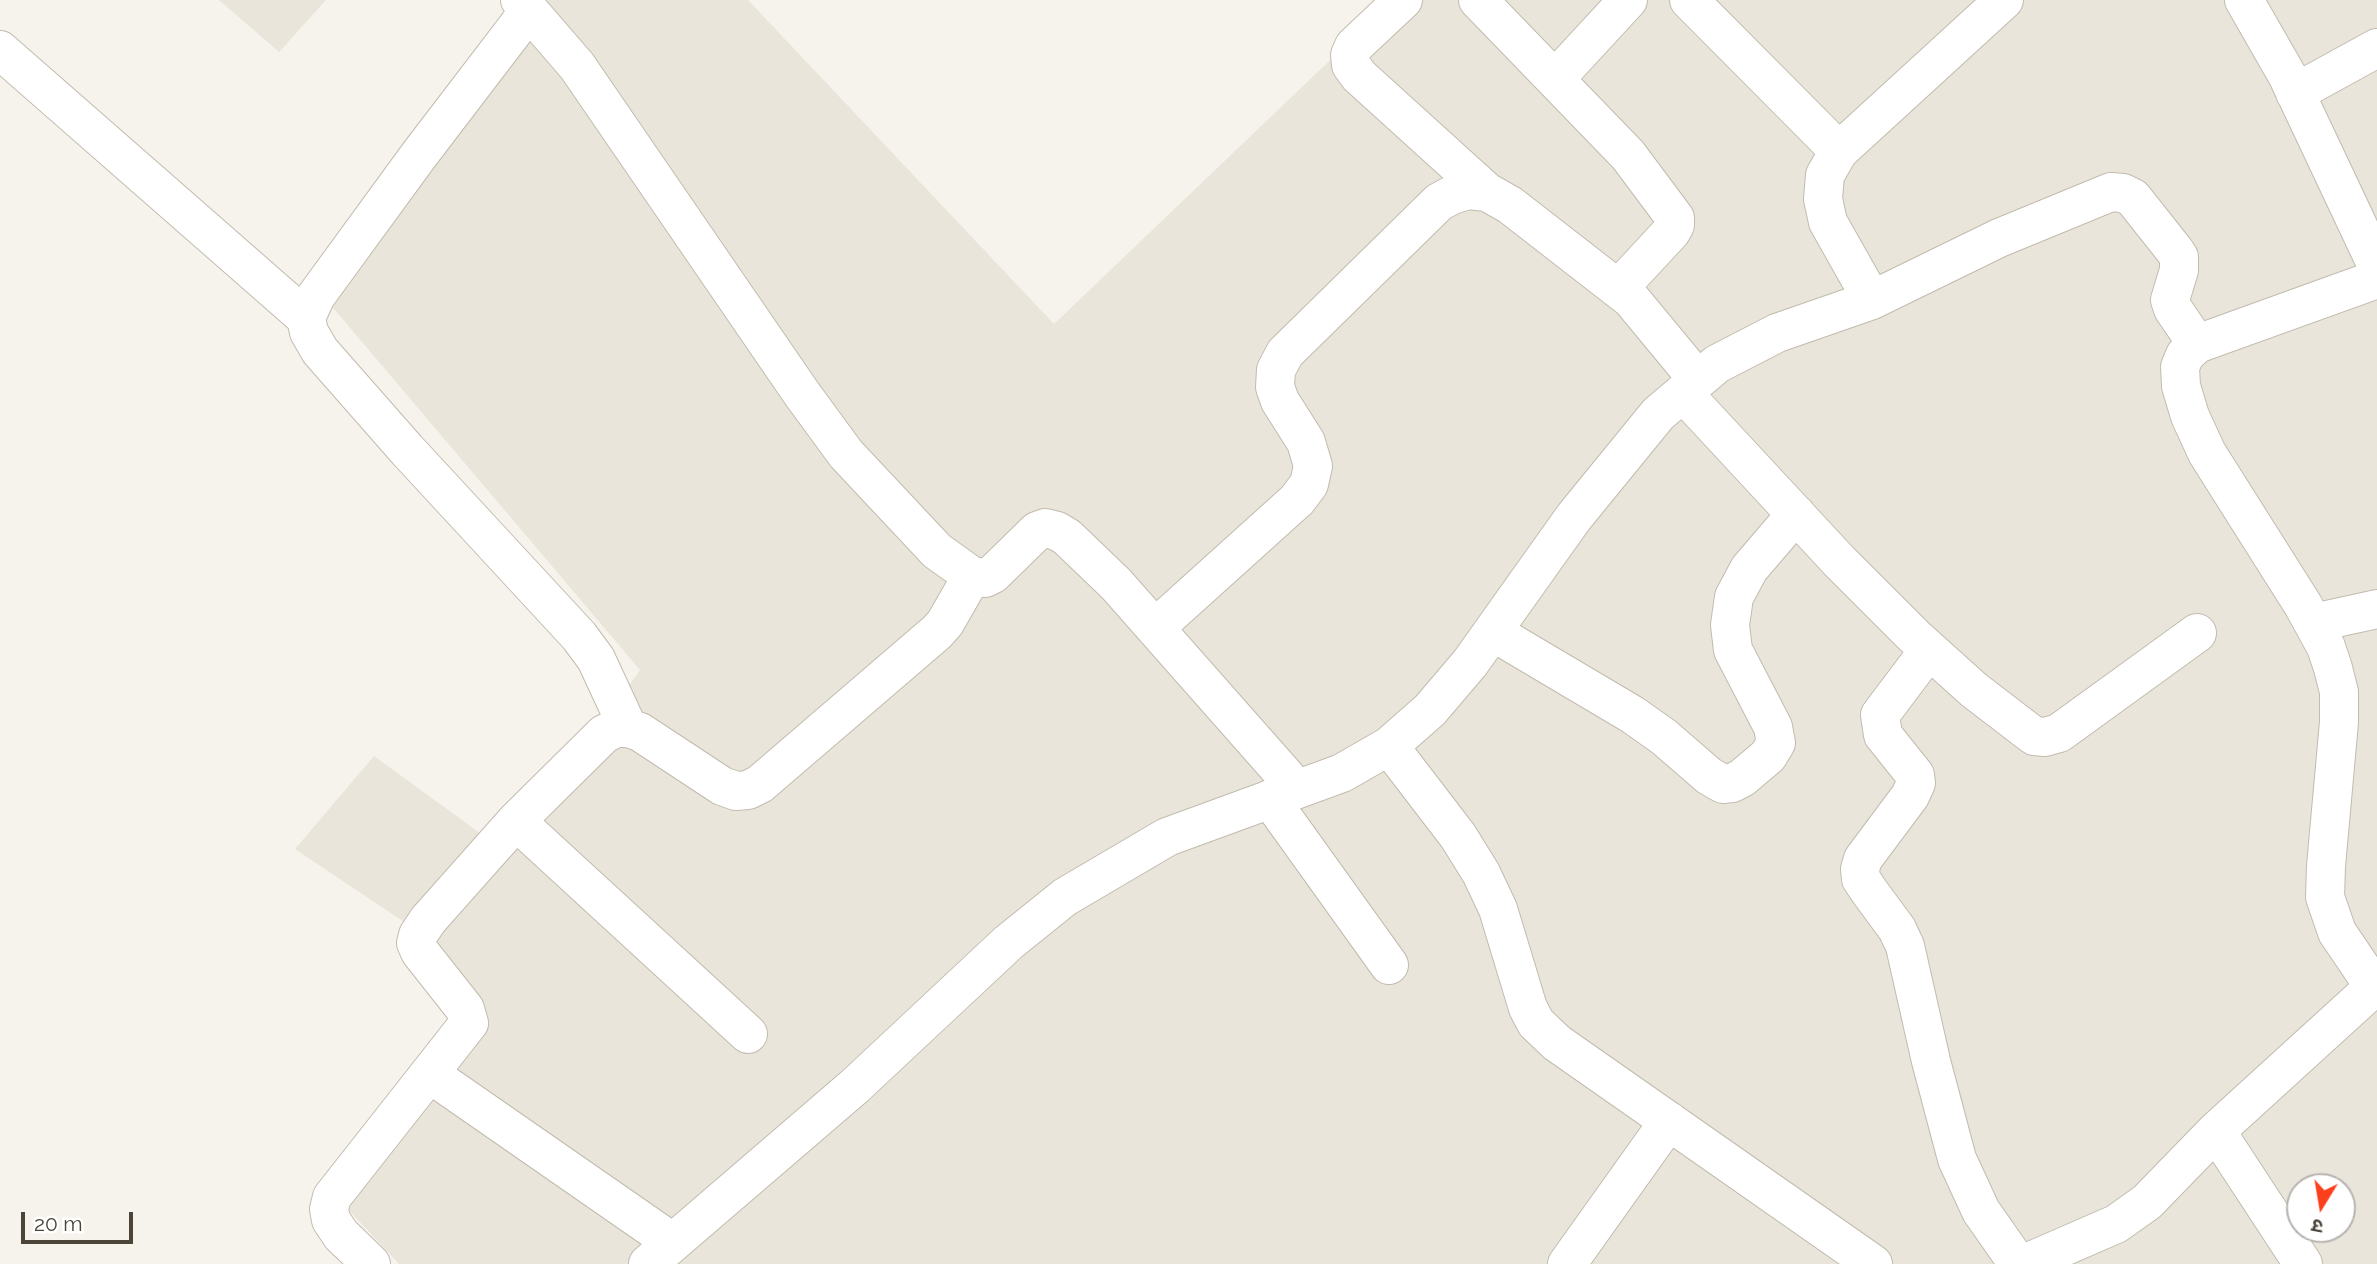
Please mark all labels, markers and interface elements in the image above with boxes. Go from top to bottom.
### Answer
north arrow [2286,1173,2356,1243]
scale bar [24,1198,136,1242]
text: 20 m [34,1211,82,1236]
text: उ [2310,1215,2325,1239]

